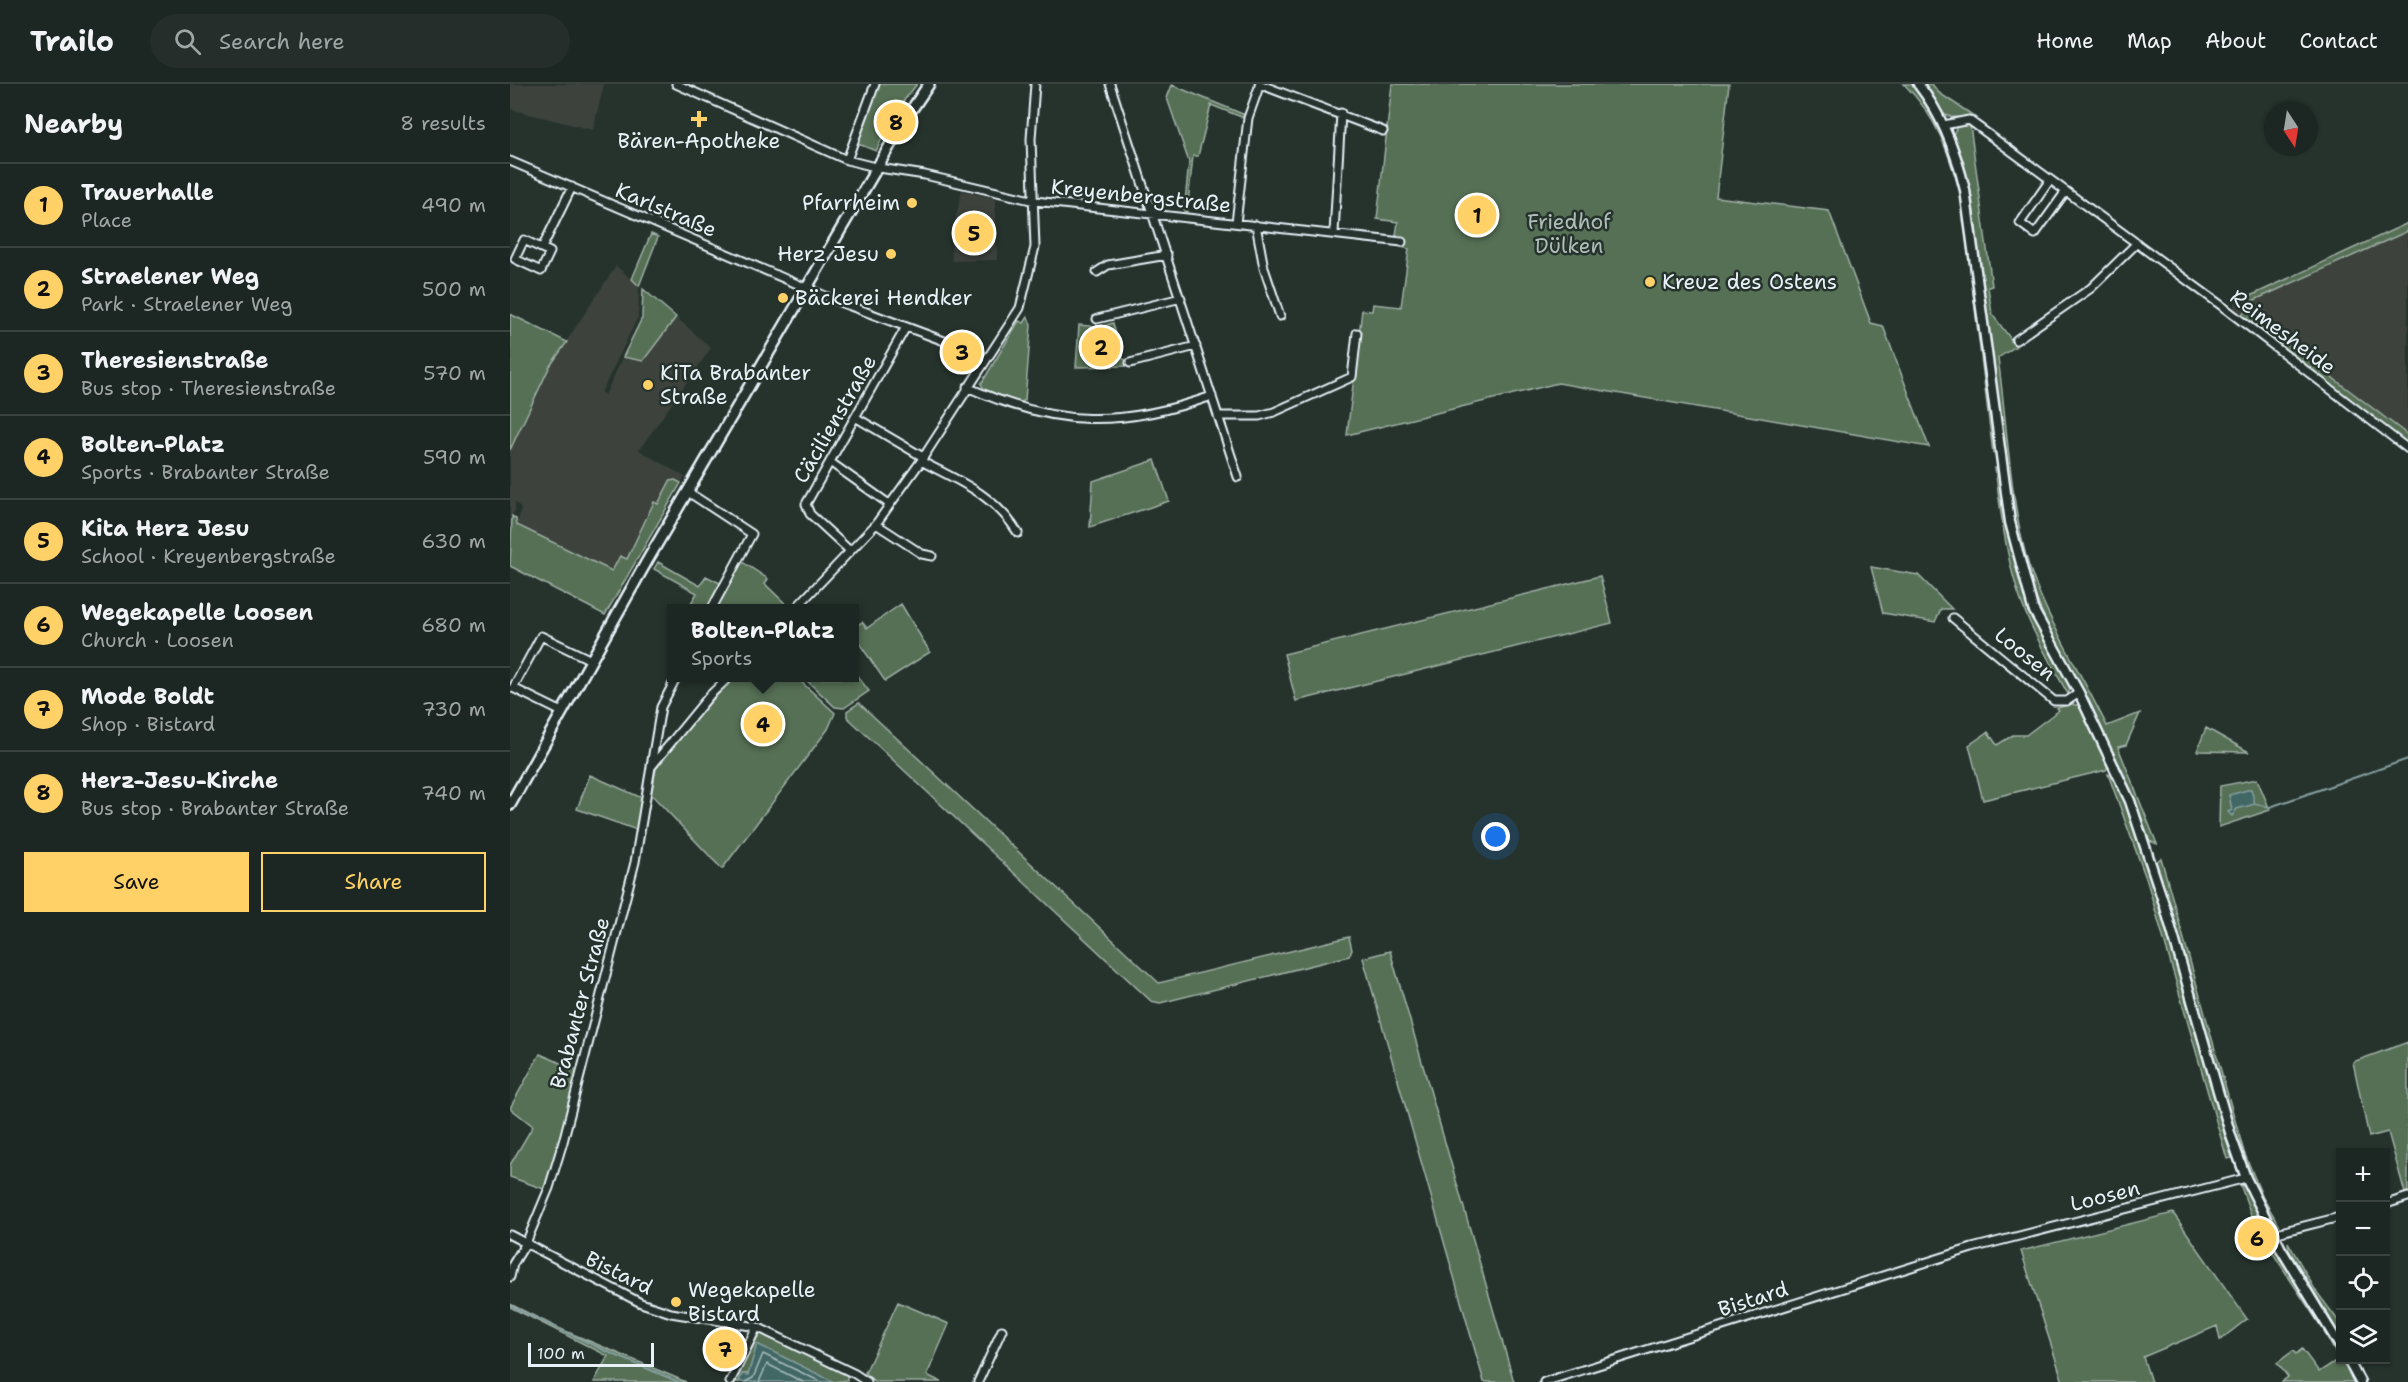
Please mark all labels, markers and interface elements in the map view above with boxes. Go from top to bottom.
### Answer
search box [150,14,570,68]
text: Trailo [30,22,114,60]
icon: search [171,25,204,58]
text: Search here [219,27,345,56]
text: Home [2036,27,2094,55]
text: Map [2127,27,2172,55]
text: About [2205,27,2266,55]
text: Contact [2299,27,2378,55]
pin: 8 [876,99,916,144]
north arrow [2264,102,2318,156]
text: Nearby [24,106,123,141]
text: 8 results [400,110,486,136]
marker: Bären-Apotheke [692,112,706,126]
place label: Bären-Apotheke [617,127,781,155]
street label: Kreyenbergstraße [1049,173,1233,219]
street label: Karlstraße [611,176,721,244]
text: Trauerhalle [81,178,214,207]
place label: Pfarrheim [802,189,900,217]
text: 1 [39,192,48,218]
text: 490 m [421,192,486,218]
pin: 1 [1458,192,1496,238]
marker: Pfarrheim [905,196,919,210]
text: Place [81,207,132,233]
park label: Friedhof Dülken [1527,208,1611,260]
pin: 5 [954,210,994,256]
place label: Herz Jesu [777,240,879,268]
marker: Herz Jesu [884,247,898,261]
text: Straelener Weg [81,262,259,291]
place label: Kreuz des Ostens [1662,268,1837,296]
marker: Kreuz des Ostens [1643,275,1657,289]
text: 2 [37,276,51,302]
text: 500 m [422,276,486,302]
street label: Reimesheide [2224,283,2342,381]
place label: Bäckerei Hendker [795,284,972,312]
text: Park · Straelener Weg [81,291,292,317]
marker: Bäckerei Hendker [776,291,790,305]
pin: 2 [1082,324,1120,370]
pin: 3 [942,330,982,374]
text: Theresienstraße [81,346,268,375]
street label: Cäcilienstraße [787,350,883,488]
place label: KiTa Brabanter Straße [660,359,811,411]
text: 3 [37,360,51,386]
text: 570 m [423,360,486,386]
text: Bus stop · Theresienstraße [81,375,336,401]
marker: KiTa Brabanter Straße [641,378,655,392]
text: Bolten-Platz [81,430,225,459]
text: 4 [37,444,51,470]
text: 590 m [423,444,486,470]
text: Sports · Brabanter Straße [81,459,330,485]
text: Kita Herz Jesu [81,514,250,543]
text: 5 [37,528,50,554]
text: 630 m [422,528,486,554]
text: School · Kreyenbergstraße [81,543,336,569]
text: Wegekapelle Loosen [81,598,313,627]
popup [667,604,859,682]
text: 6 [37,612,51,638]
text: 680 m [421,612,486,638]
text: Bolten-Platz [691,616,835,645]
street label: Loosen [1989,621,2061,687]
text: Church · Loosen [81,627,234,653]
text: Sports [691,645,752,671]
text: Mode Boldt [81,682,214,711]
text: 7 [37,696,51,722]
text: 730 m [422,696,486,722]
pin: 4 [744,702,782,746]
text: Shop · Bistard [81,711,215,737]
text: Herz-Jesu-Kirche [81,766,278,795]
text: 8 [37,780,51,806]
text: 740 m [421,780,486,806]
text: Bus stop · Brabanter Straße [81,795,349,821]
your location [1481,822,1510,851]
button: Save [24,852,249,912]
button: Share [261,852,486,912]
street label: Brabanter Straße [544,914,616,1092]
map controls [2336,1148,2390,1364]
button: + [2336,1148,2390,1202]
street label: Loosen [2067,1174,2143,1218]
button: − [2336,1202,2390,1256]
pin: 6 [2238,1216,2276,1260]
street label: Bistard [581,1245,657,1301]
button: locate [2336,1256,2390,1310]
street label: Bistard [1715,1275,1791,1323]
place label: Wegekapelle Bistard [688,1276,816,1328]
marker: Wegekapelle Bistard [669,1295,683,1309]
button: layers [2336,1310,2390,1364]
pin: 7 [706,1326,744,1372]
scale bar [528,1340,654,1368]
text: 100 m [537,1343,585,1364]

